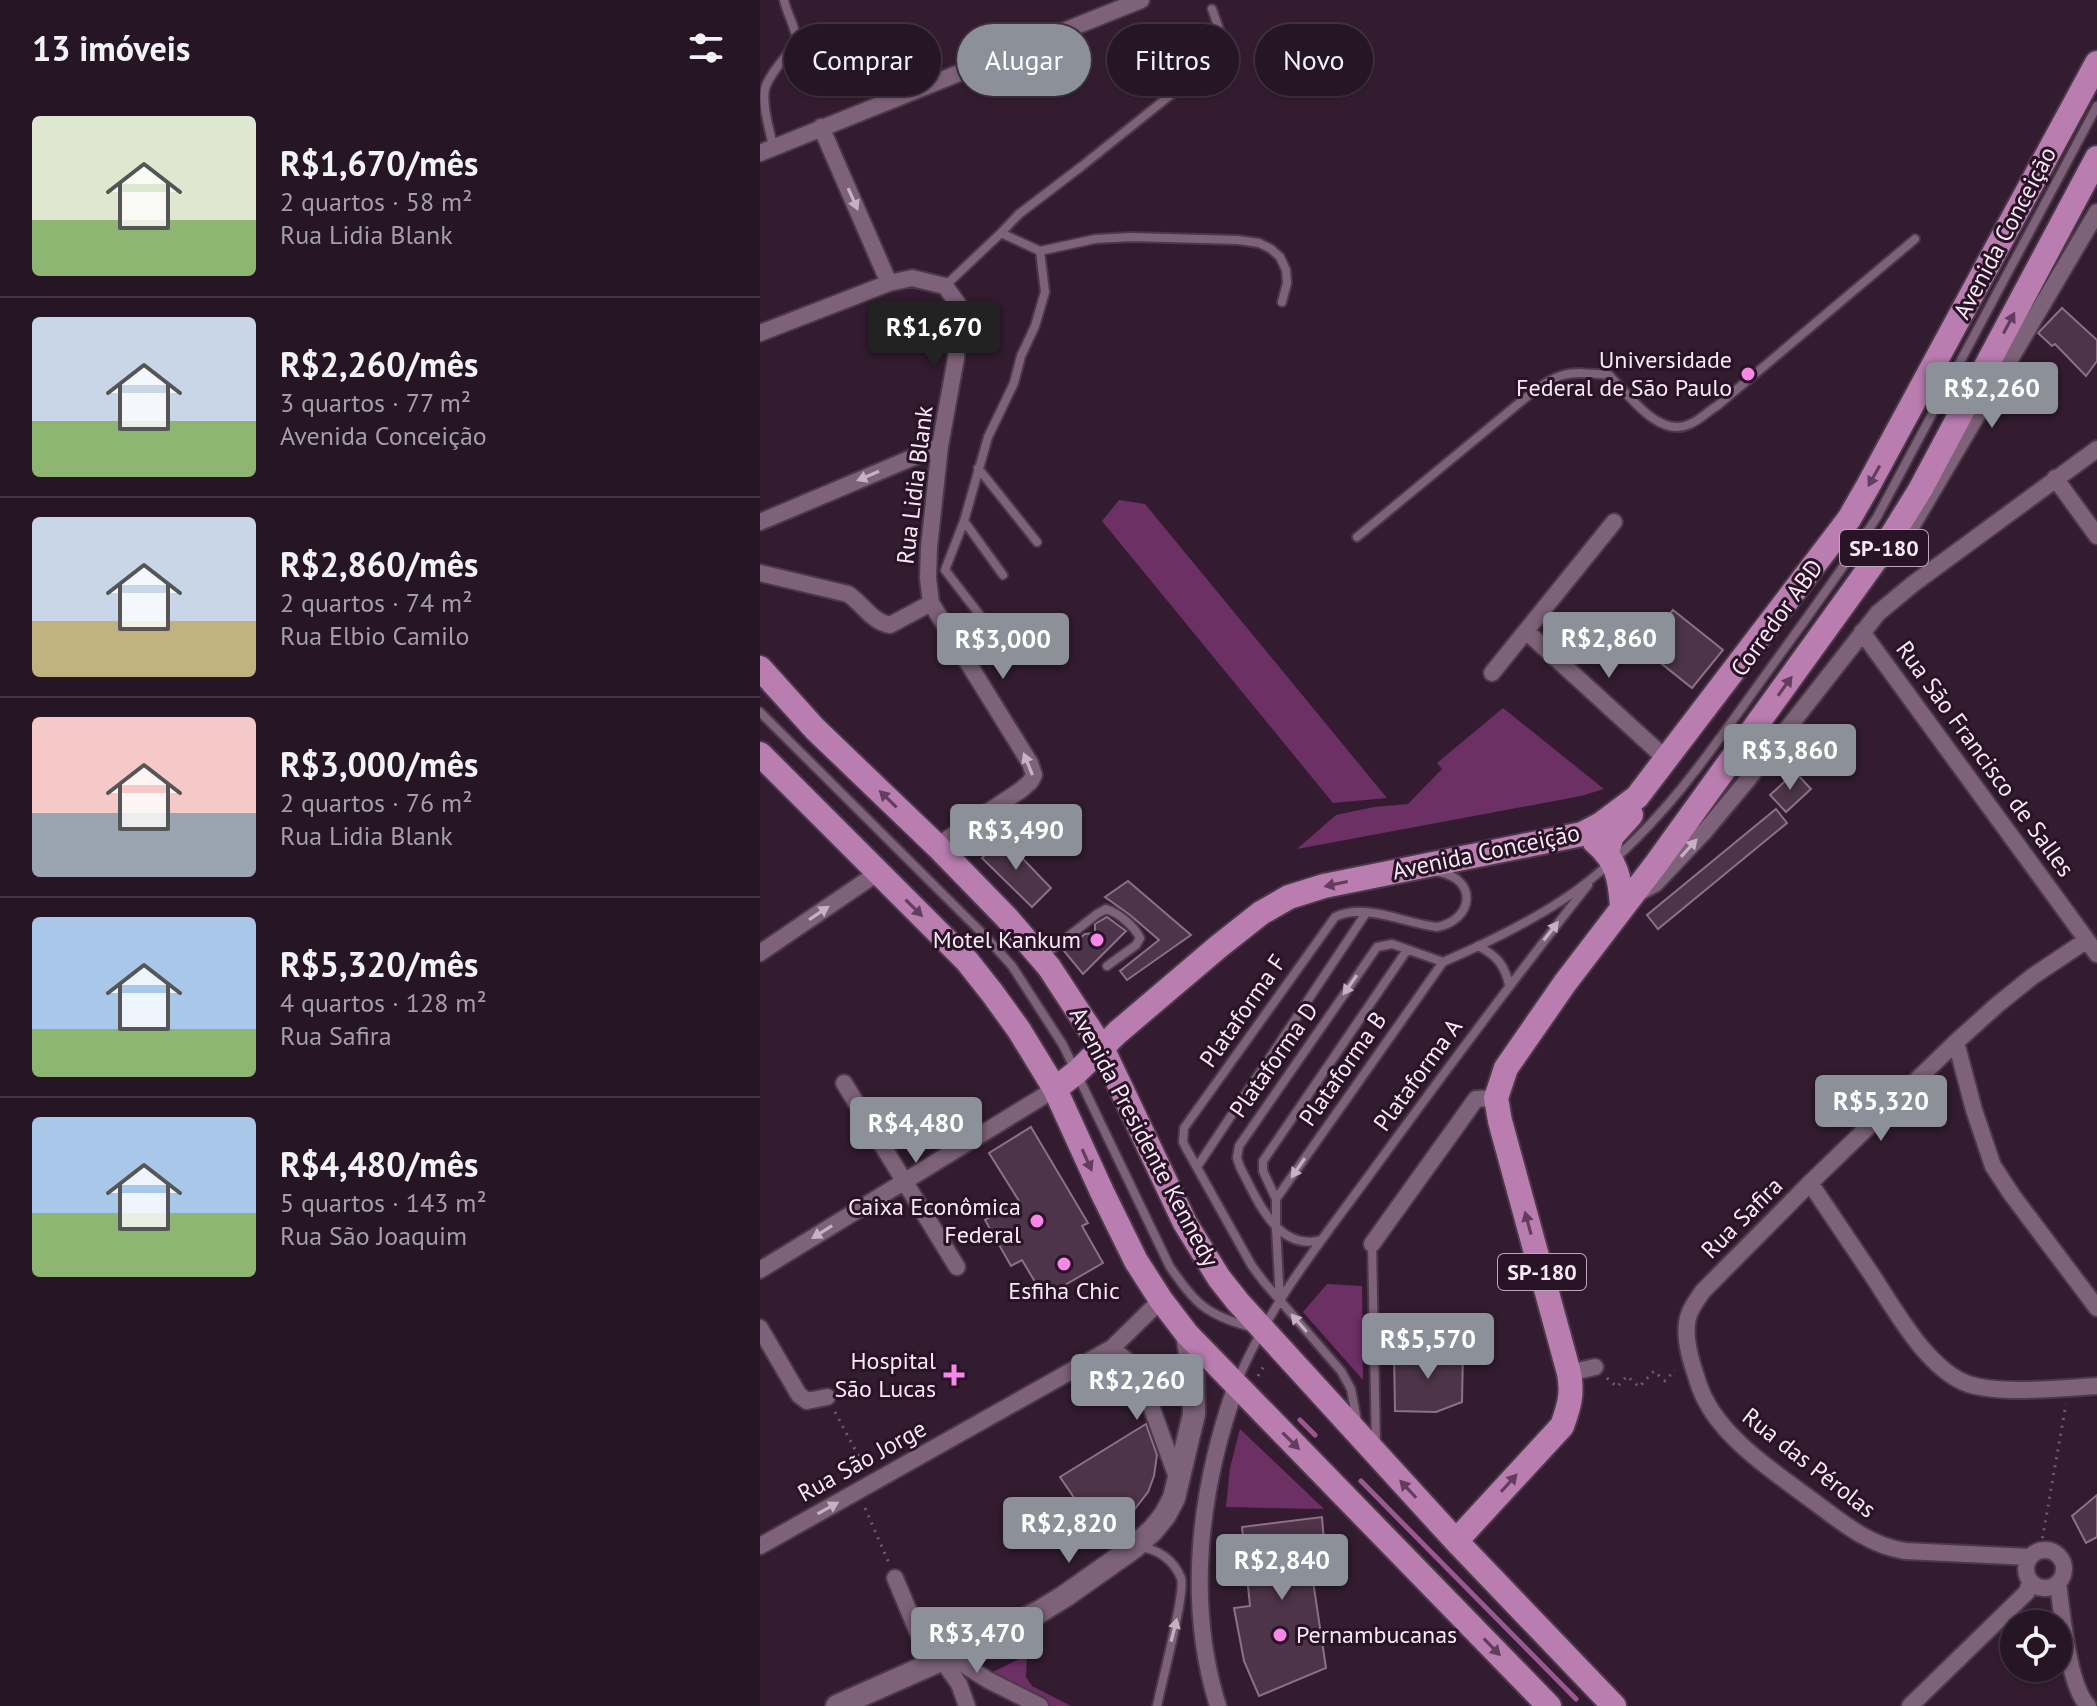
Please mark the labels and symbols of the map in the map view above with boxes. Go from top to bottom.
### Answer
street label: Avenida Conceição [1946,141,2063,324]
one-way arrow [846,187,859,211]
pin: R$1,670 [860,301,1008,369]
one-way arrow [2003,311,2016,334]
place label: Universidade Federal de São Paulo [1516,344,1732,403]
pin: R$2,260 [1918,362,2066,430]
marker: Universidade Federal de São Paulo [1739,365,1757,383]
street label: Rua Lidia Blank [889,403,940,566]
one-way arrow [1867,465,1880,488]
one-way arrow [856,470,880,483]
road number: SP-180 [1840,530,1928,566]
street label: Corredor ABD [1724,553,1830,682]
pin: R$2,860 [1535,612,1683,680]
pin: R$3,000 [929,613,1077,681]
street label: Rua São Francisco de Salles [1889,635,2081,883]
one-way arrow [1777,676,1793,697]
pin: R$3,860 [1716,724,1864,792]
one-way arrow [1021,751,1034,775]
one-way arrow [879,790,898,809]
pin: R$3,490 [942,804,1090,872]
street label: Avenida Conceição [1389,817,1582,887]
one-way arrow [1680,839,1698,858]
one-way arrow [1323,878,1348,890]
one-way arrow [904,898,923,917]
one-way arrow [809,906,830,921]
one-way arrow [1543,921,1559,941]
place label: Motel Kankum [933,924,1081,955]
marker: Motel Kankum [1088,931,1106,949]
street label: Plataforma F [1192,948,1293,1073]
one-way arrow [1343,975,1358,996]
street label: Plataforma D [1222,996,1325,1124]
street label: Avenida Presidente Kennedy [1063,1002,1226,1272]
street label: Plataforma B [1292,1006,1393,1132]
street label: Plataforma A [1366,1012,1469,1137]
pin: R$5,320 [1807,1075,1955,1143]
pin: R$4,480 [842,1097,990,1165]
one-way arrow [1080,1148,1094,1172]
one-way arrow [1291,1158,1306,1179]
street label: Rua Safira [1694,1170,1789,1265]
place label: Caixa Econômica Federal [848,1191,1021,1250]
one-way arrow [1522,1211,1534,1236]
marker: Caixa Econômica Federal [1028,1212,1046,1230]
one-way arrow [811,1225,833,1239]
road number: SP-180 [1498,1254,1586,1290]
marker: Esfiha Chic [1055,1255,1073,1273]
place label: Esfiha Chic [1008,1275,1120,1306]
one-way arrow [1291,1313,1308,1333]
pin: R$5,570 [1354,1313,1502,1381]
place label: Hospital São Lucas [834,1345,936,1404]
pin: R$2,260 [1063,1354,1211,1422]
marker: Hospital São Lucas [943,1364,965,1386]
street label: Rua das Pérolas [1736,1401,1882,1525]
street label: Rua São Jorge [792,1413,931,1509]
one-way arrow [1281,1431,1300,1450]
one-way arrow [1500,1474,1517,1494]
one-way arrow [1400,1480,1418,1499]
pin: R$2,820 [995,1497,1143,1565]
one-way arrow [817,1501,839,1515]
pin: R$2,840 [1208,1534,1356,1602]
pin: R$3,470 [903,1607,1051,1675]
one-way arrow [1168,1617,1180,1642]
place label: Pernambucanas [1296,1619,1457,1650]
marker: Pernambucanas [1271,1626,1289,1644]
one-way arrow [1482,1637,1501,1656]

